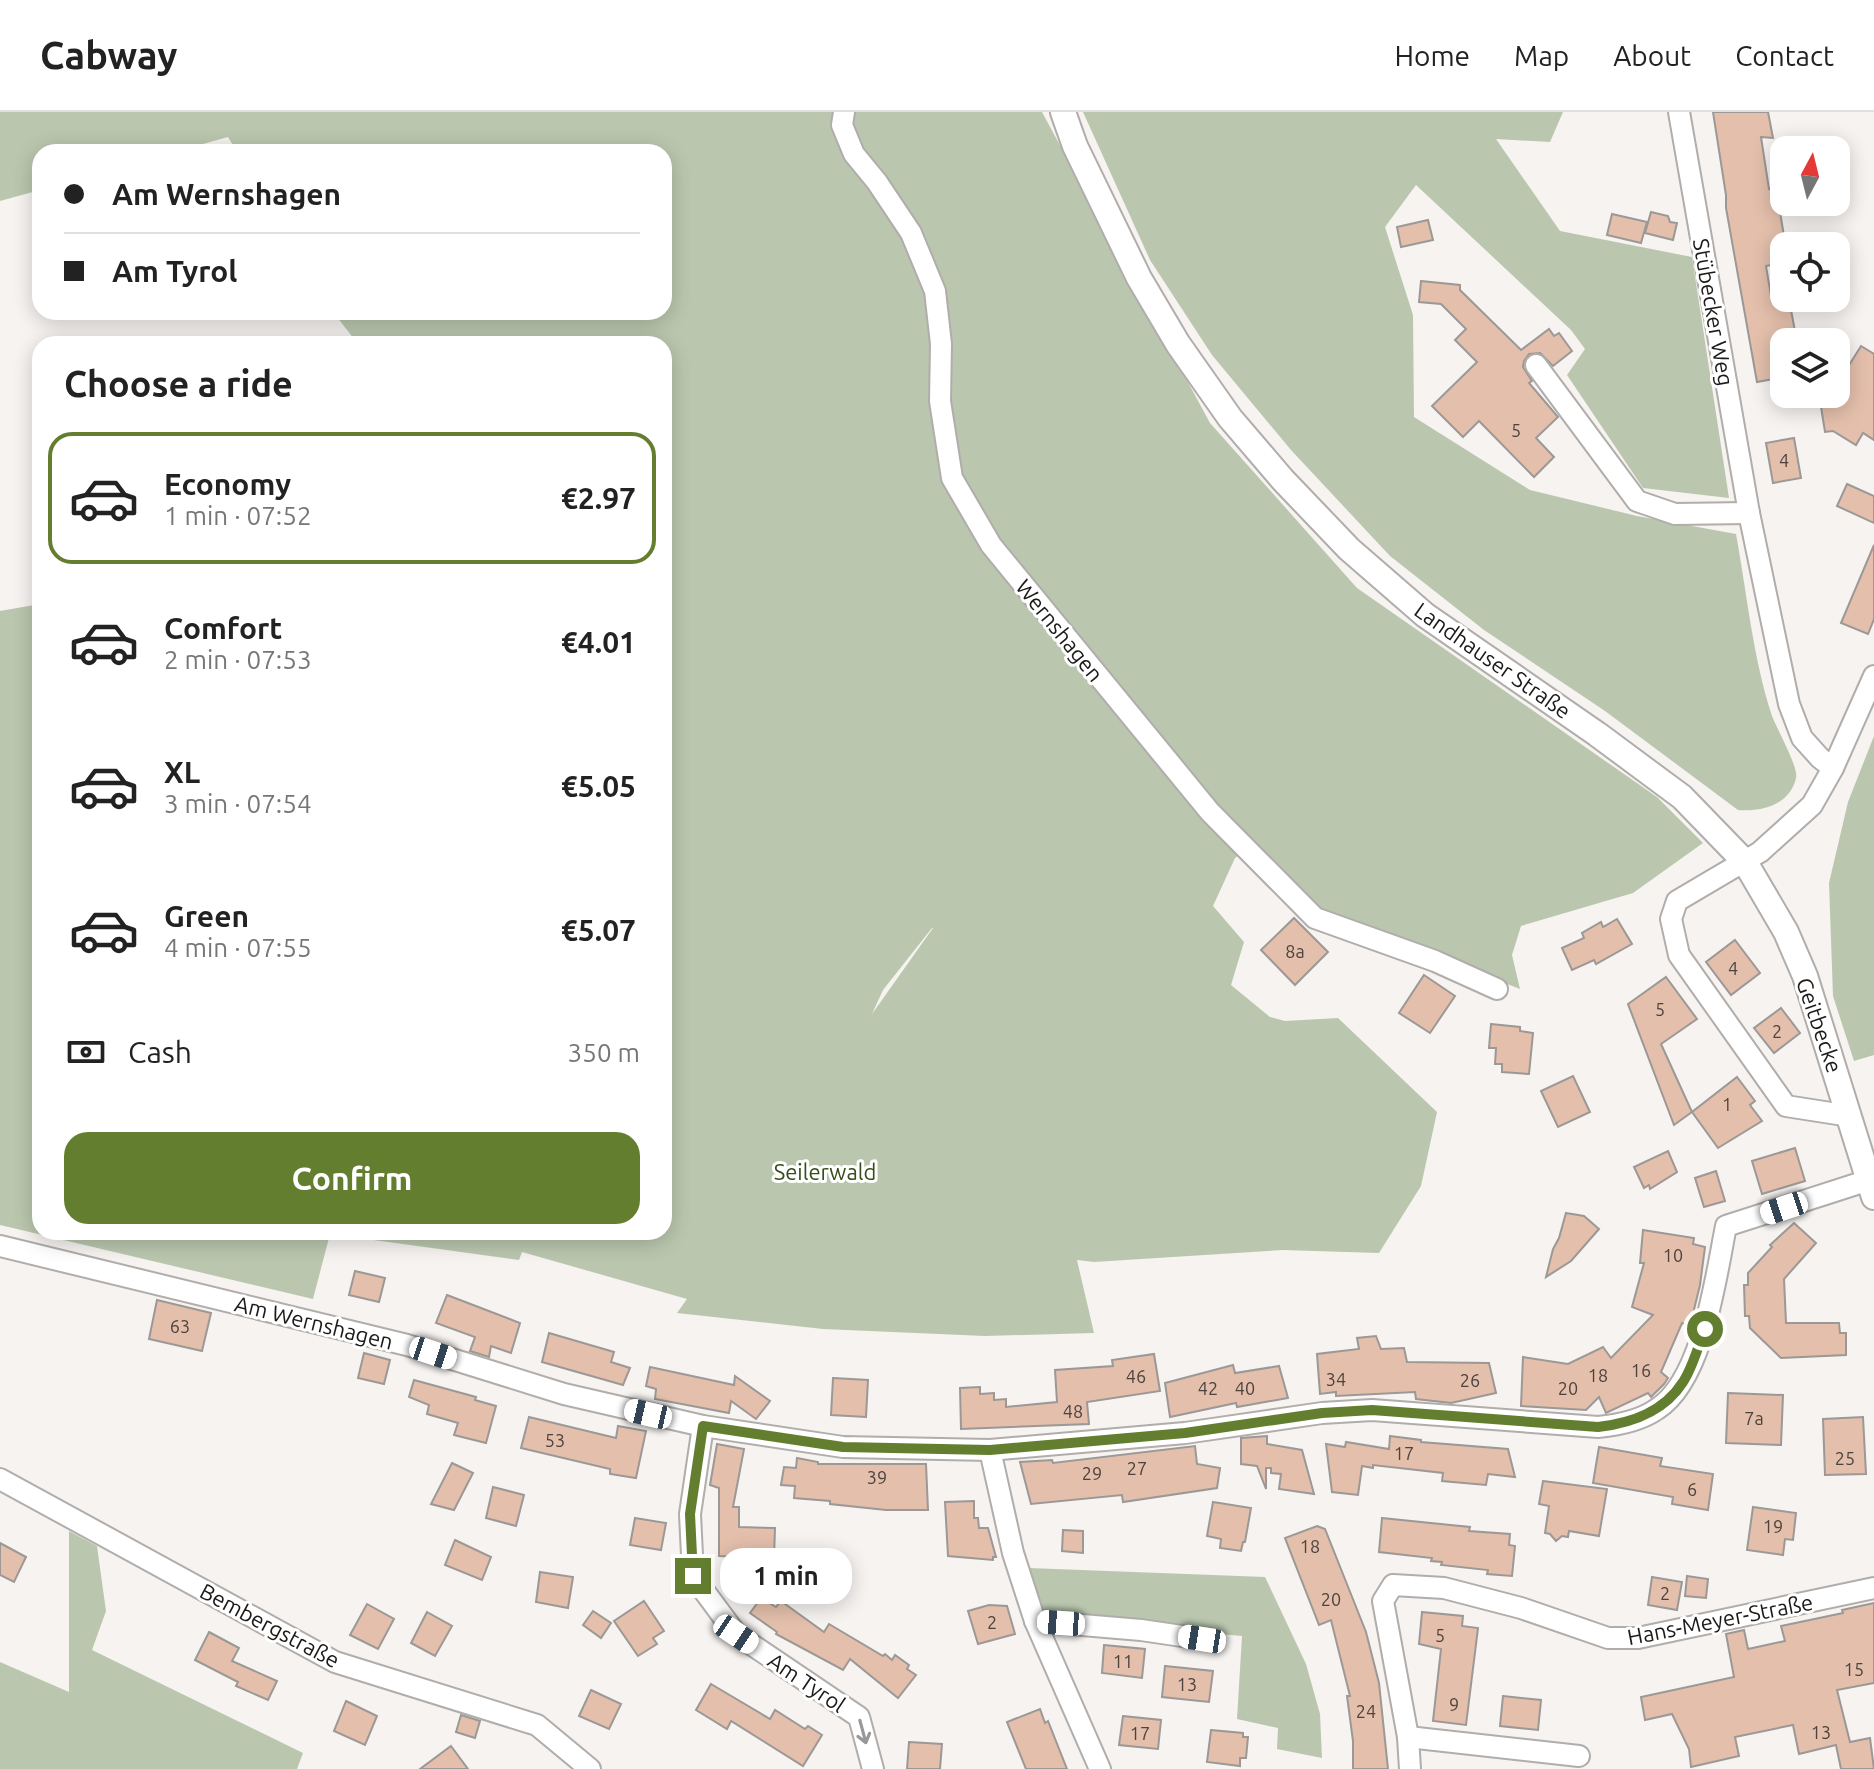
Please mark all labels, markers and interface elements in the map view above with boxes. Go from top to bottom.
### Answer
text: Cabway [40,34,177,76]
text: Home [1395,40,1470,71]
text: Map [1514,40,1569,71]
text: About [1613,40,1691,71]
text: Contact [1735,40,1834,71]
north arrow [1770,136,1850,216]
map controls [1770,136,1850,408]
text: Am Wernshagen [112,177,341,211]
button: locate [1770,232,1850,312]
street label: Stübecker Weg [1689,236,1739,388]
text: Am Tyrol [112,254,237,288]
button: layers [1770,328,1850,408]
text: Choose a ride [64,363,293,404]
house number: 5 [1511,420,1521,440]
house number: 4 [1779,450,1789,470]
icon: car [68,462,140,534]
text: Economy [164,467,291,501]
text: €2.97 [561,481,636,515]
text: 1 min · 07:52 [164,501,312,530]
street label: Wernshagen [1011,574,1109,686]
street label: Landhauser Straße [1410,597,1576,723]
icon: car [68,606,140,678]
text: Comfort [164,611,282,645]
text: €4.01 [561,625,636,659]
text: 2 min · 07:53 [164,645,312,674]
icon: car [68,750,140,822]
text: XL [164,755,200,789]
text: €5.05 [561,769,636,803]
text: 3 min · 07:54 [164,789,312,818]
icon: car [68,894,140,966]
text: Green [164,899,249,933]
text: €5.07 [561,913,636,947]
text: 4 min · 07:55 [164,933,312,962]
house number: 8a [1285,941,1305,961]
house number: 4 [1728,958,1738,978]
street label: Geitbecke [1792,974,1848,1076]
house number: 5 [1655,999,1665,1019]
house number: 2 [1772,1021,1782,1041]
icon: cash [64,1030,108,1074]
text: Cash [128,1035,192,1069]
text: 350 m [568,1038,640,1067]
house number: 1 [1722,1094,1732,1114]
button: Confirm [64,1132,640,1224]
park label: Seilerwald [774,1159,876,1184]
car [1757,1189,1811,1227]
house number: 10 [1663,1245,1683,1265]
street label: Am Wernshagen [232,1290,396,1354]
route start [1687,1311,1723,1347]
house number: 63 [170,1316,190,1336]
car [406,1334,460,1372]
house number: 16 [1631,1360,1651,1380]
house number: 18 [1588,1365,1608,1385]
house number: 46 [1126,1366,1146,1386]
house number: 34 [1326,1369,1346,1389]
house number: 26 [1460,1370,1480,1390]
house number: 42 [1198,1378,1218,1398]
house number: 40 [1235,1378,1255,1398]
house number: 20 [1558,1378,1578,1398]
car [622,1397,674,1431]
house number: 48 [1063,1401,1083,1421]
house number: 7a [1744,1408,1764,1428]
house number: 53 [545,1430,565,1450]
house number: 17 [1394,1443,1414,1463]
house number: 25 [1835,1448,1855,1468]
house number: 27 [1127,1458,1147,1478]
house number: 29 [1082,1463,1102,1483]
house number: 39 [867,1467,887,1487]
house number: 6 [1687,1479,1697,1499]
house number: 19 [1763,1516,1783,1536]
house number: 18 [1300,1536,1320,1556]
callout: 1 min [721,1548,853,1604]
route end [675,1558,711,1594]
text: 1 min [753,1561,819,1590]
street label: Bembergstraße [196,1578,344,1672]
house number: 2 [1660,1583,1670,1603]
house number: 20 [1321,1589,1341,1609]
street label: Hans-Meyer-Straße [1625,1589,1815,1649]
car [1036,1609,1086,1637]
car [709,1611,763,1657]
house number: 2 [987,1612,997,1632]
car [1176,1623,1228,1655]
house number: 5 [1435,1625,1445,1645]
street label: Am Tyrol [764,1647,851,1717]
house number: 11 [1113,1651,1133,1671]
house number: 15 [1844,1659,1864,1679]
house number: 13 [1177,1674,1197,1694]
house number: 9 [1449,1694,1459,1714]
house number: 24 [1356,1701,1376,1721]
one-way arrow [856,1718,871,1744]
house number: 13 [1811,1722,1831,1742]
house number: 17 [1130,1723,1150,1743]

